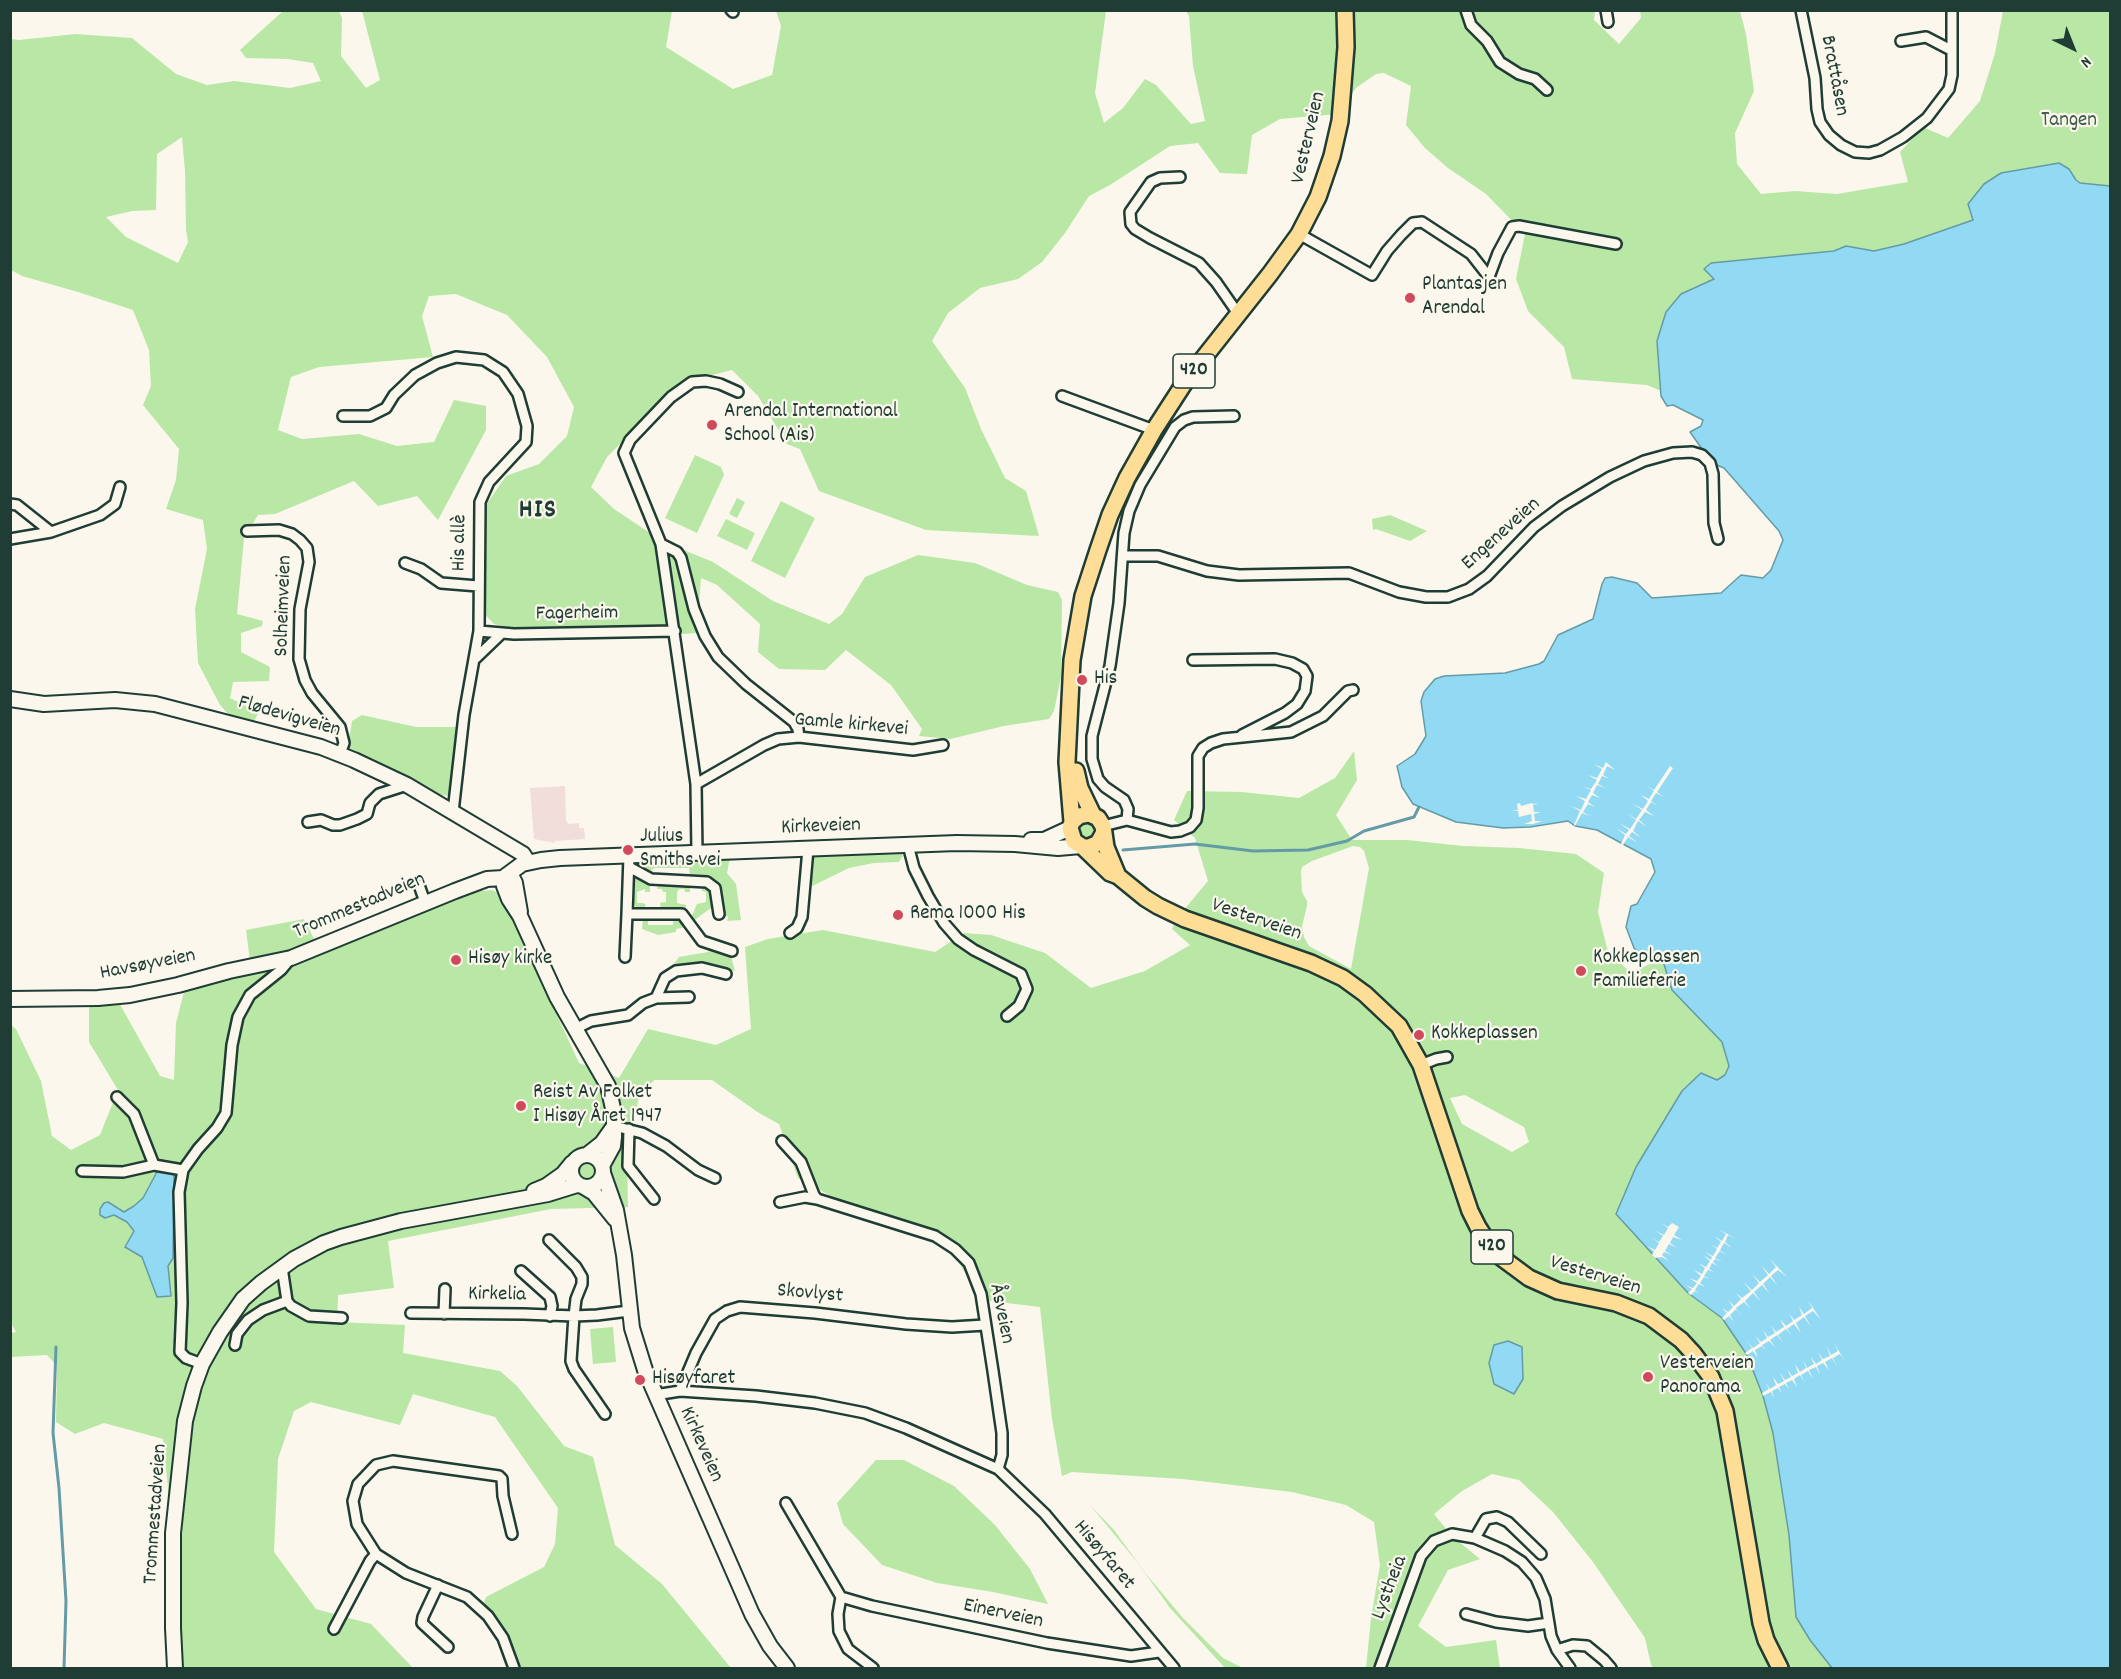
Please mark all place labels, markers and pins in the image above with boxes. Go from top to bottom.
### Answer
place label: Plantasjen Arendal [1422,273,1507,323]
marker: Plantasjen Arendal [1403,291,1417,305]
place label: Arendal International School (Ais) [724,400,898,450]
marker: Arendal International School (Ais) [705,418,719,432]
place label: His [1094,667,1117,693]
marker: His [1075,673,1089,687]
place label: Julius Smiths vei [640,825,720,875]
marker: Julius Smiths vei [621,843,635,857]
place label: Rema 1000 His [910,902,1026,928]
marker: Rema 1000 His [891,908,905,922]
place label: Kokkeplassen Familieferie [1593,946,1700,996]
place label: Hisøy kirke [468,947,552,973]
marker: Hisøy kirke [449,953,463,967]
marker: Kokkeplassen Familieferie [1574,964,1588,978]
place label: Kokkeplassen [1431,1022,1538,1048]
marker: Kokkeplassen [1412,1028,1426,1042]
place label: Reist Av Folket I Hisøy Året 1947 [533,1081,662,1131]
marker: Reist Av Folket I Hisøy Året 1947 [514,1099,528,1113]
place label: Vesterveien Panorama [1660,1352,1754,1402]
place label: Hisøyfaret [652,1367,735,1393]
marker: Vesterveien Panorama [1641,1370,1655,1384]
marker: Hisøyfaret [633,1373,647,1387]

